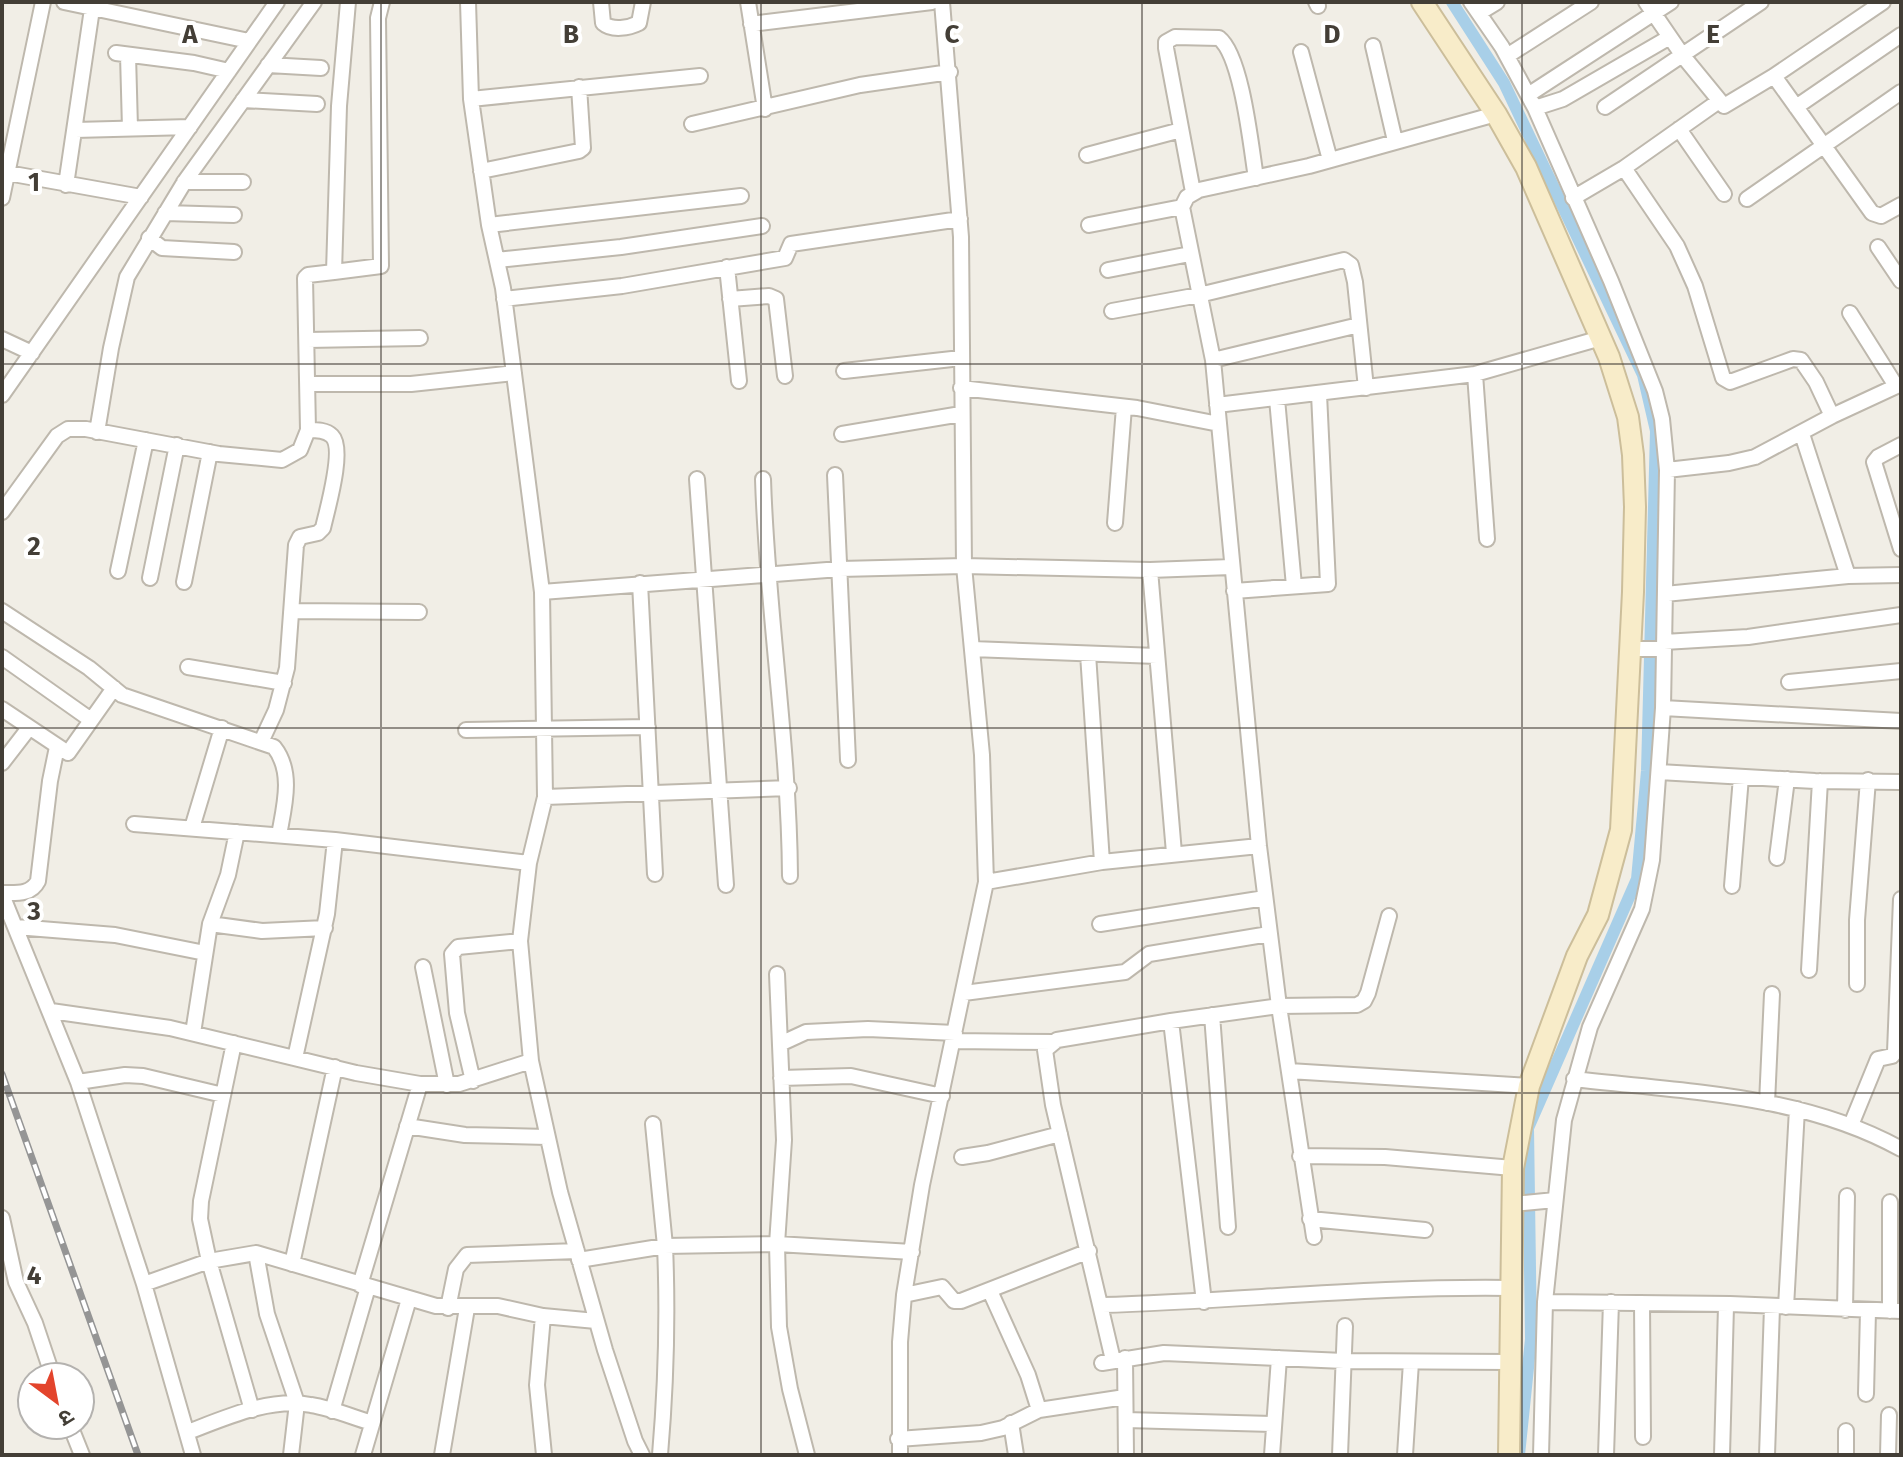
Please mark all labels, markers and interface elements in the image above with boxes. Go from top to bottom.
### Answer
text: A [181,19,198,50]
text: B [563,19,579,50]
text: C [945,19,960,50]
text: D [1324,19,1341,50]
text: E [1706,19,1720,50]
text: 1 [28,167,40,198]
text: 2 [27,531,41,562]
text: 3 [26,896,41,927]
text: 4 [27,1260,42,1291]
north arrow [16,1361,96,1441]
text: उ [53,1403,79,1433]

